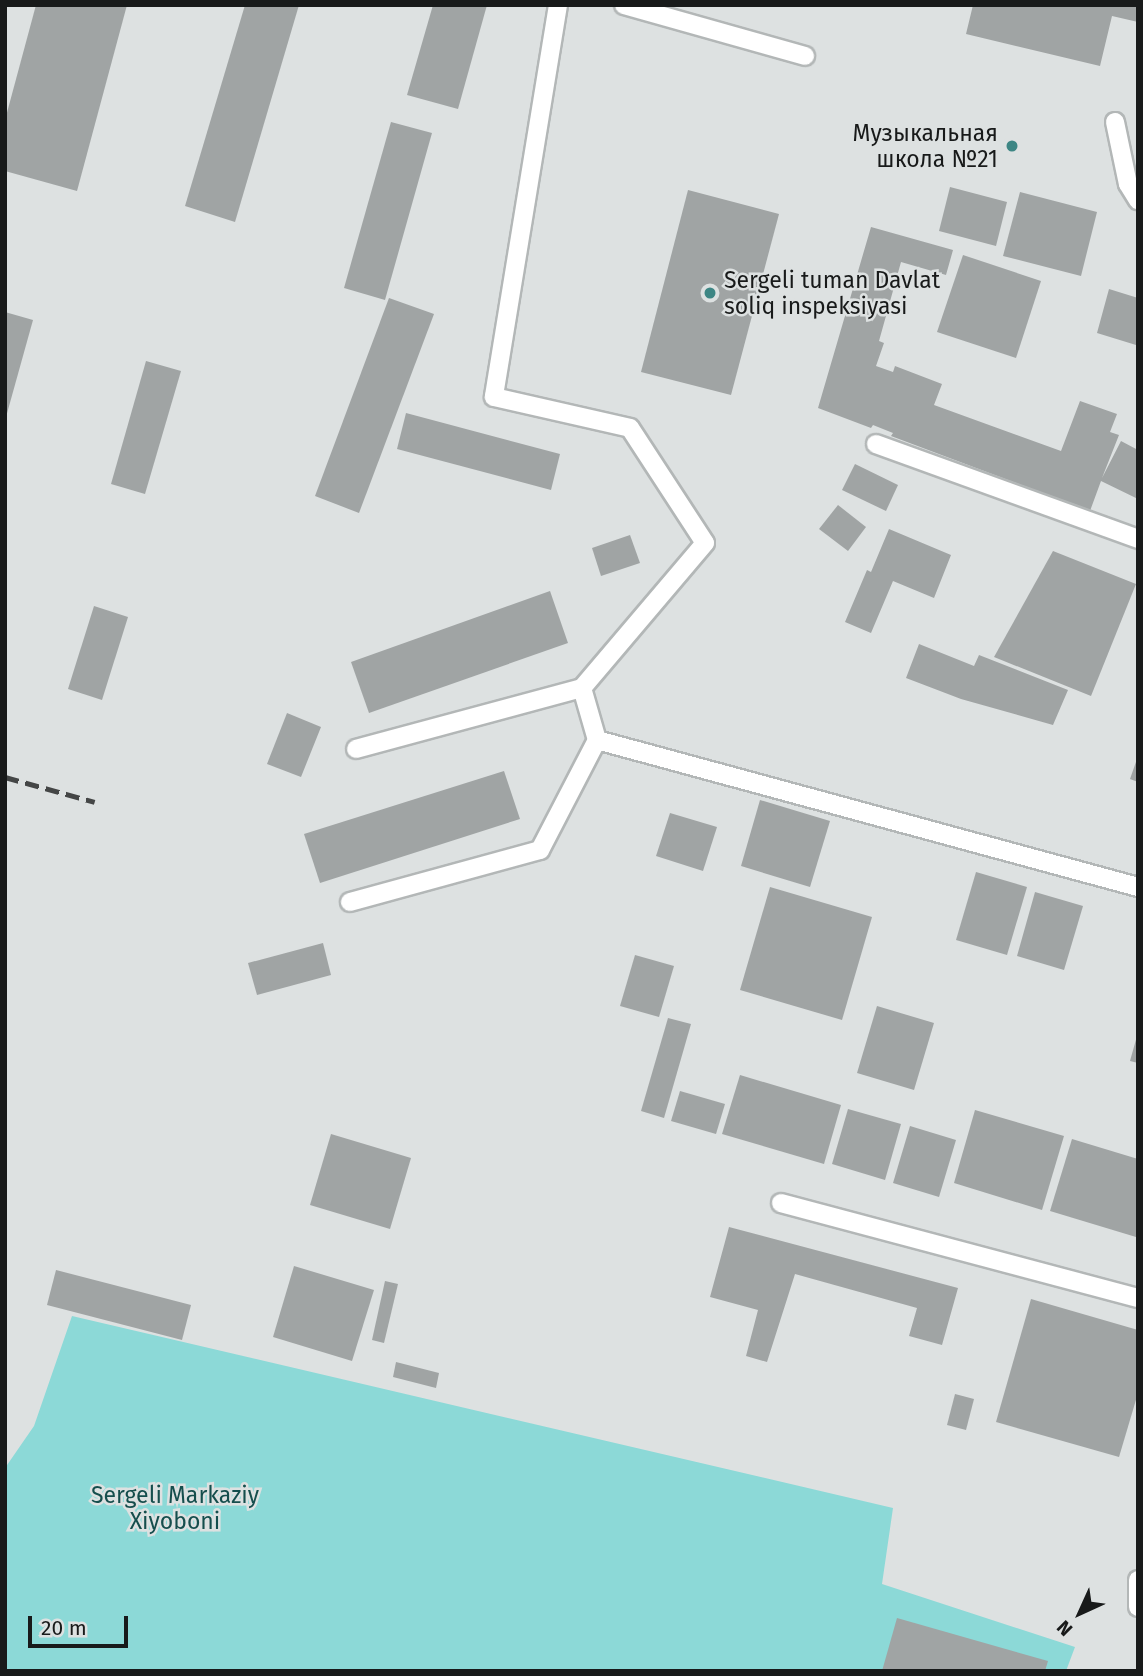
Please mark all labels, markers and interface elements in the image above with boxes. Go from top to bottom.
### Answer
place label: Музыкальная школа №21 [853,119,998,173]
marker: Музыкальная школа №21 [1004,138,1020,154]
place label: Sergeli tuman Davlat soliq inspeksiyasi [724,266,940,320]
marker: Sergeli tuman Davlat soliq inspeksiyasi [702,285,718,301]
park label: Sergeli Markaziy Xiyoboni [91,1481,259,1535]
north arrow [1045,1578,1115,1648]
scale bar [32,1602,131,1646]
text: 20 m [41,1615,87,1641]
text: N [1052,1616,1077,1641]

